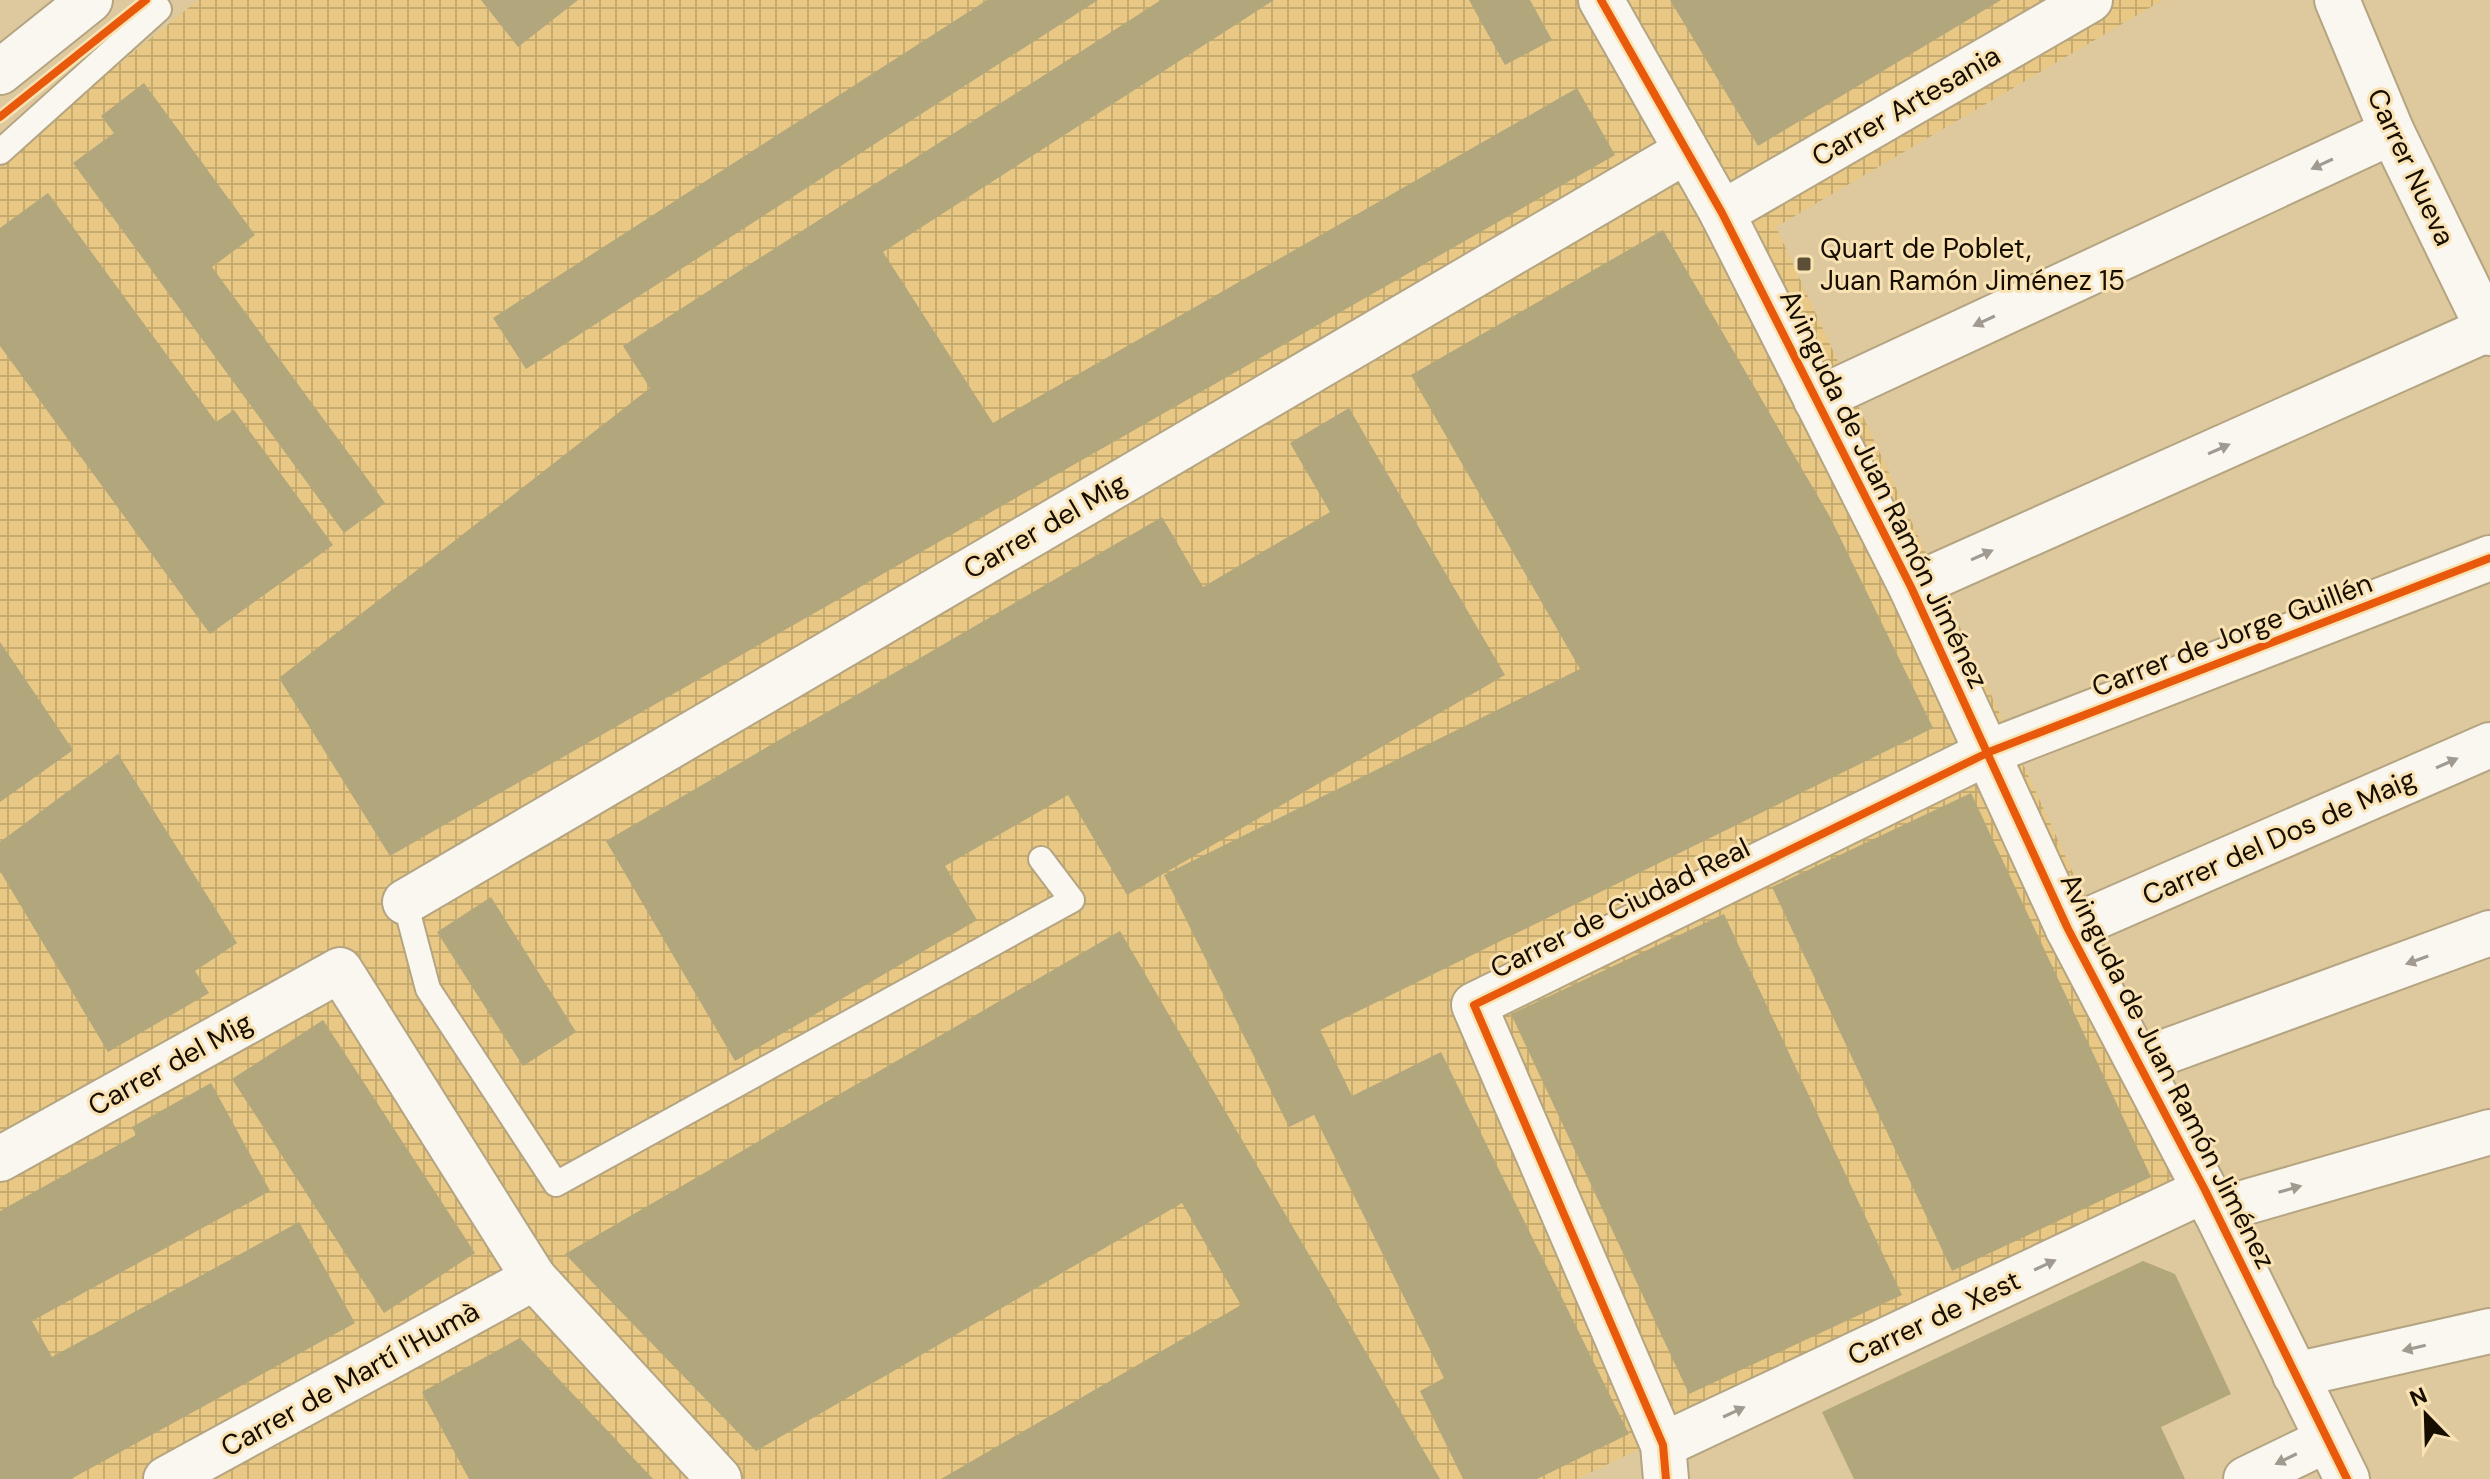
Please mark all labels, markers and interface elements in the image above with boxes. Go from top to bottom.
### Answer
street label: Carrer Artesania [1805,37,2007,175]
street label: Carrer Nueva [2358,82,2464,252]
one-way arrow [2310,158,2333,171]
place label: Quart de Poblet, Juan Ramón Jiménez 15 [1820,230,2125,299]
marker: Quart de Poblet, Juan Ramón Jiménez 15 [1795,255,1813,273]
street label: Avinguda de Juan Ramón Jiménez [1771,283,1997,695]
one-way arrow [1973,314,1996,328]
one-way arrow [2207,442,2231,456]
street label: Carrer del Mig [957,464,1133,588]
one-way arrow [1970,548,1994,562]
street label: Carrer de Jorge Guillén [2086,564,2378,706]
one-way arrow [2436,757,2459,770]
street label: Carrer del Dos de Maig [2136,760,2422,914]
street label: Carrer de Ciudad Real [1484,829,1756,987]
street label: Avinguda de Juan Ramón Jiménez [2052,867,2284,1275]
one-way arrow [2405,954,2429,967]
street label: Carrer del Mig [81,1004,259,1124]
one-way arrow [2279,1182,2303,1195]
one-way arrow [2033,1258,2057,1272]
street label: Carrer de Xest [1842,1262,2026,1374]
street label: Carrer de Martí l'Humà [214,1293,486,1465]
one-way arrow [2401,1342,2426,1355]
north arrow [2386,1375,2466,1455]
text: N [2405,1381,2431,1414]
one-way arrow [1722,1405,1746,1419]
one-way arrow [2275,1452,2298,1466]

